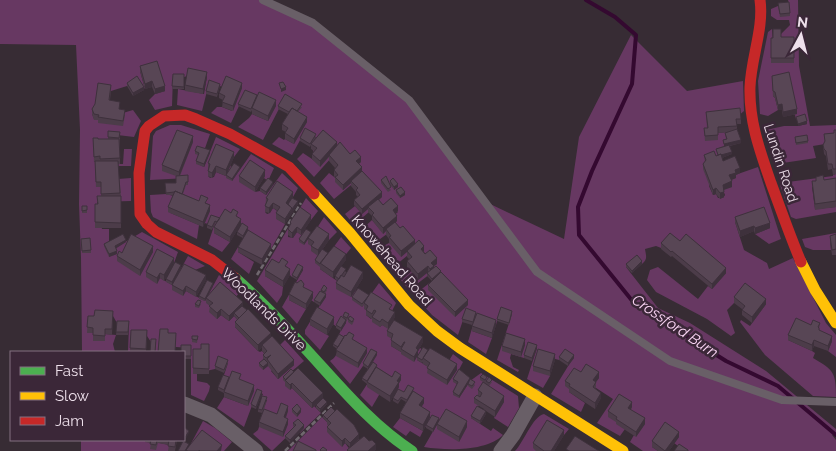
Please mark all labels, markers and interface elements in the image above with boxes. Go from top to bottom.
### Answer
north arrow [776,10,826,60]
text: N [796,14,809,31]
street label: Lundin Road [761,122,801,204]
street label: Knowehead Road [348,212,436,308]
street label: Woodlands Drive [218,265,310,353]
water label: Crossford Burn [629,291,721,361]
legend [10,351,185,441]
text: Fast [55,362,83,380]
text: Slow [55,387,89,405]
text: Jam [55,412,84,430]

